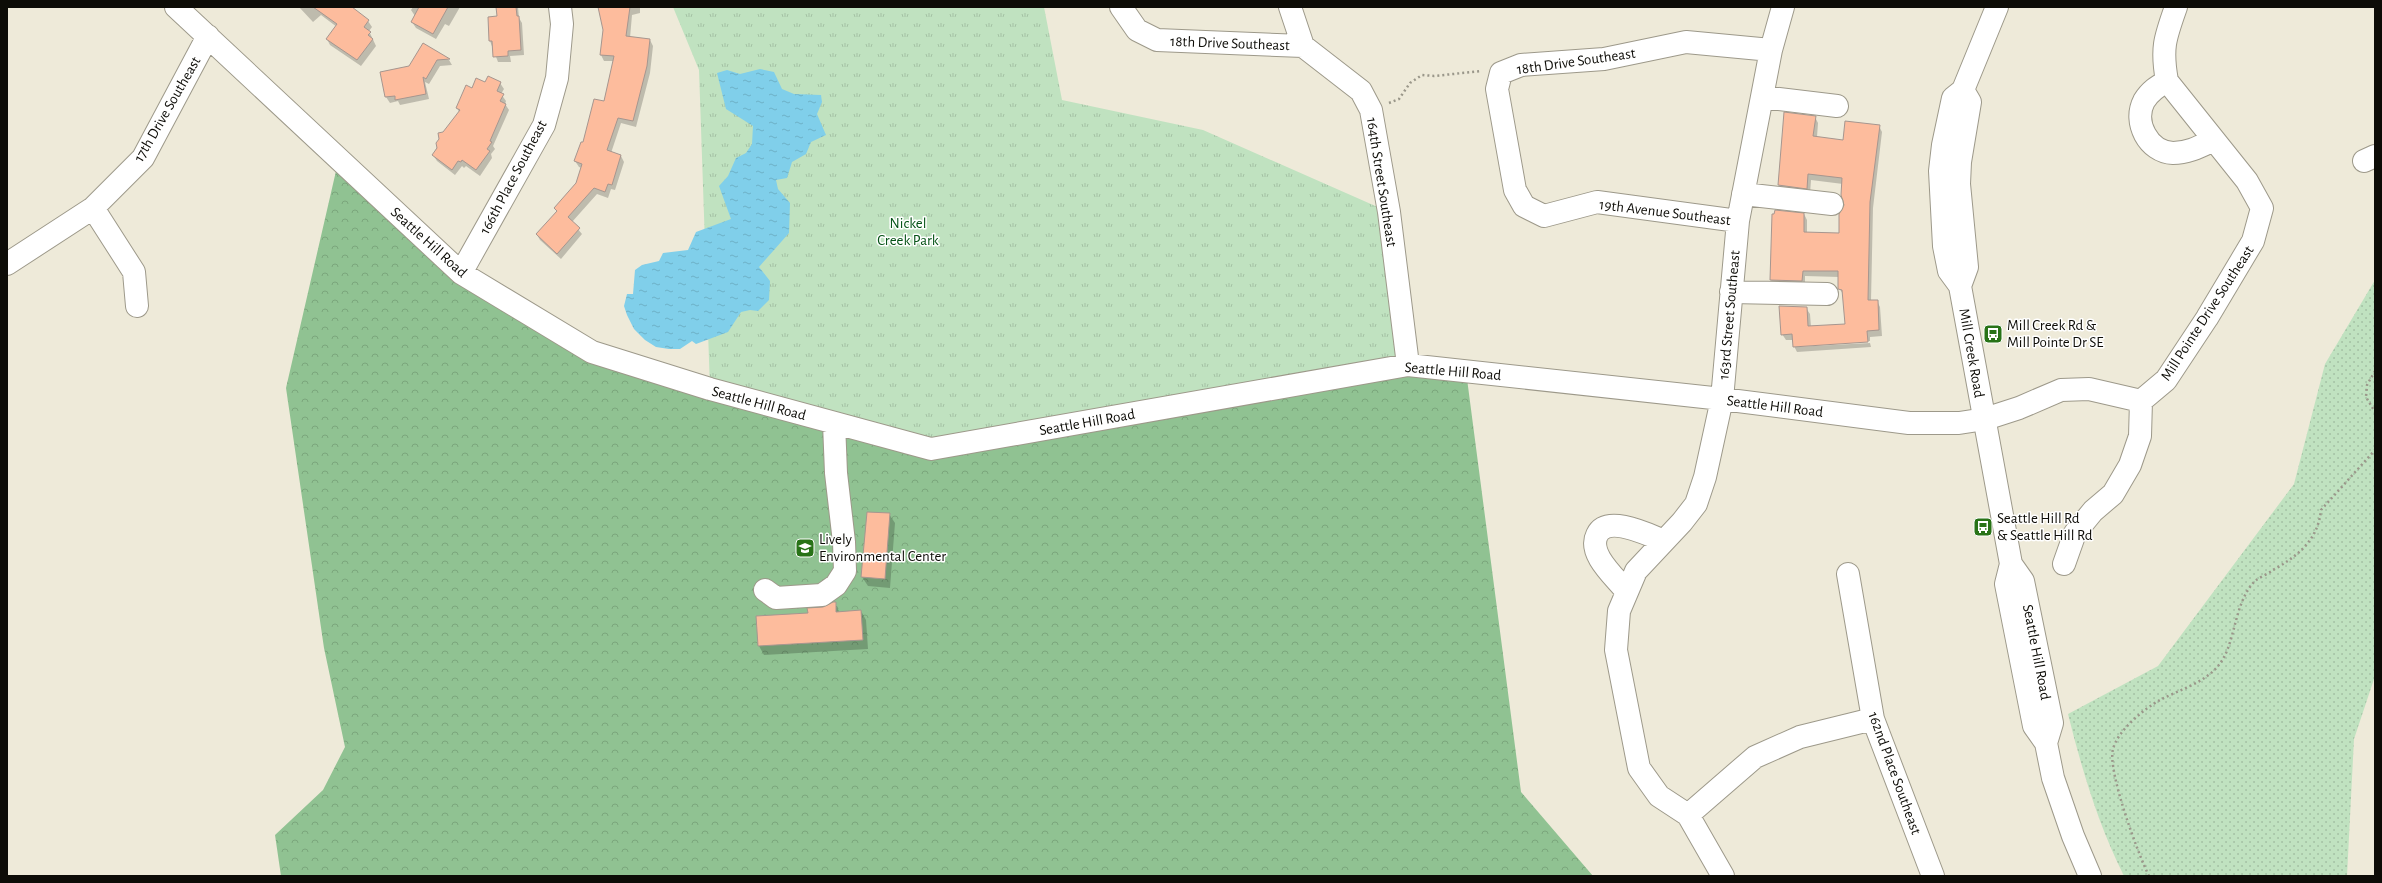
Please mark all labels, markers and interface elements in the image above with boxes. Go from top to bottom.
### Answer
street label: 18th Drive Southeast [1170,34,1290,53]
street label: 18th Drive Southeast [1516,46,1637,77]
street label: 17th Drive Southeast [131,54,204,164]
street label: 164th Street Southeast [1364,116,1399,248]
street label: 166th Place Southeast [477,118,550,237]
street label: 19th Avenue Southeast [1599,197,1732,228]
street label: Seattle Hill Road [388,204,470,281]
park label: Nickel Creek Park [877,216,939,248]
street label: Mill Pointe Drive Southeast [2158,243,2257,383]
street label: 163rd Street Southeast [1716,250,1743,380]
street label: Mill Creek Road [1956,307,1987,399]
place label: Mill Creek Rd & Mill Pointe Dr SE [2007,318,2104,350]
bus stop icon: Mill Creek Rd & Mill Pointe Dr SE [1982,323,2004,345]
street label: Seattle Hill Road [1404,360,1502,383]
street label: Seattle Hill Road [710,384,808,423]
street label: Seattle Hill Road [1726,393,1824,420]
street label: Seattle Hill Road [1038,407,1136,438]
place label: Seattle Hill Rd & Seattle Hill Rd [1997,511,2093,543]
bus stop icon: Seattle Hill Rd & Seattle Hill Rd [1972,516,1994,538]
place label: Lively Environmental Center [819,532,946,564]
school or university icon: Lively Environmental Center [794,537,816,559]
street label: Seattle Hill Road [2020,603,2053,701]
street label: 162nd Place Southeast [1865,710,1924,837]

